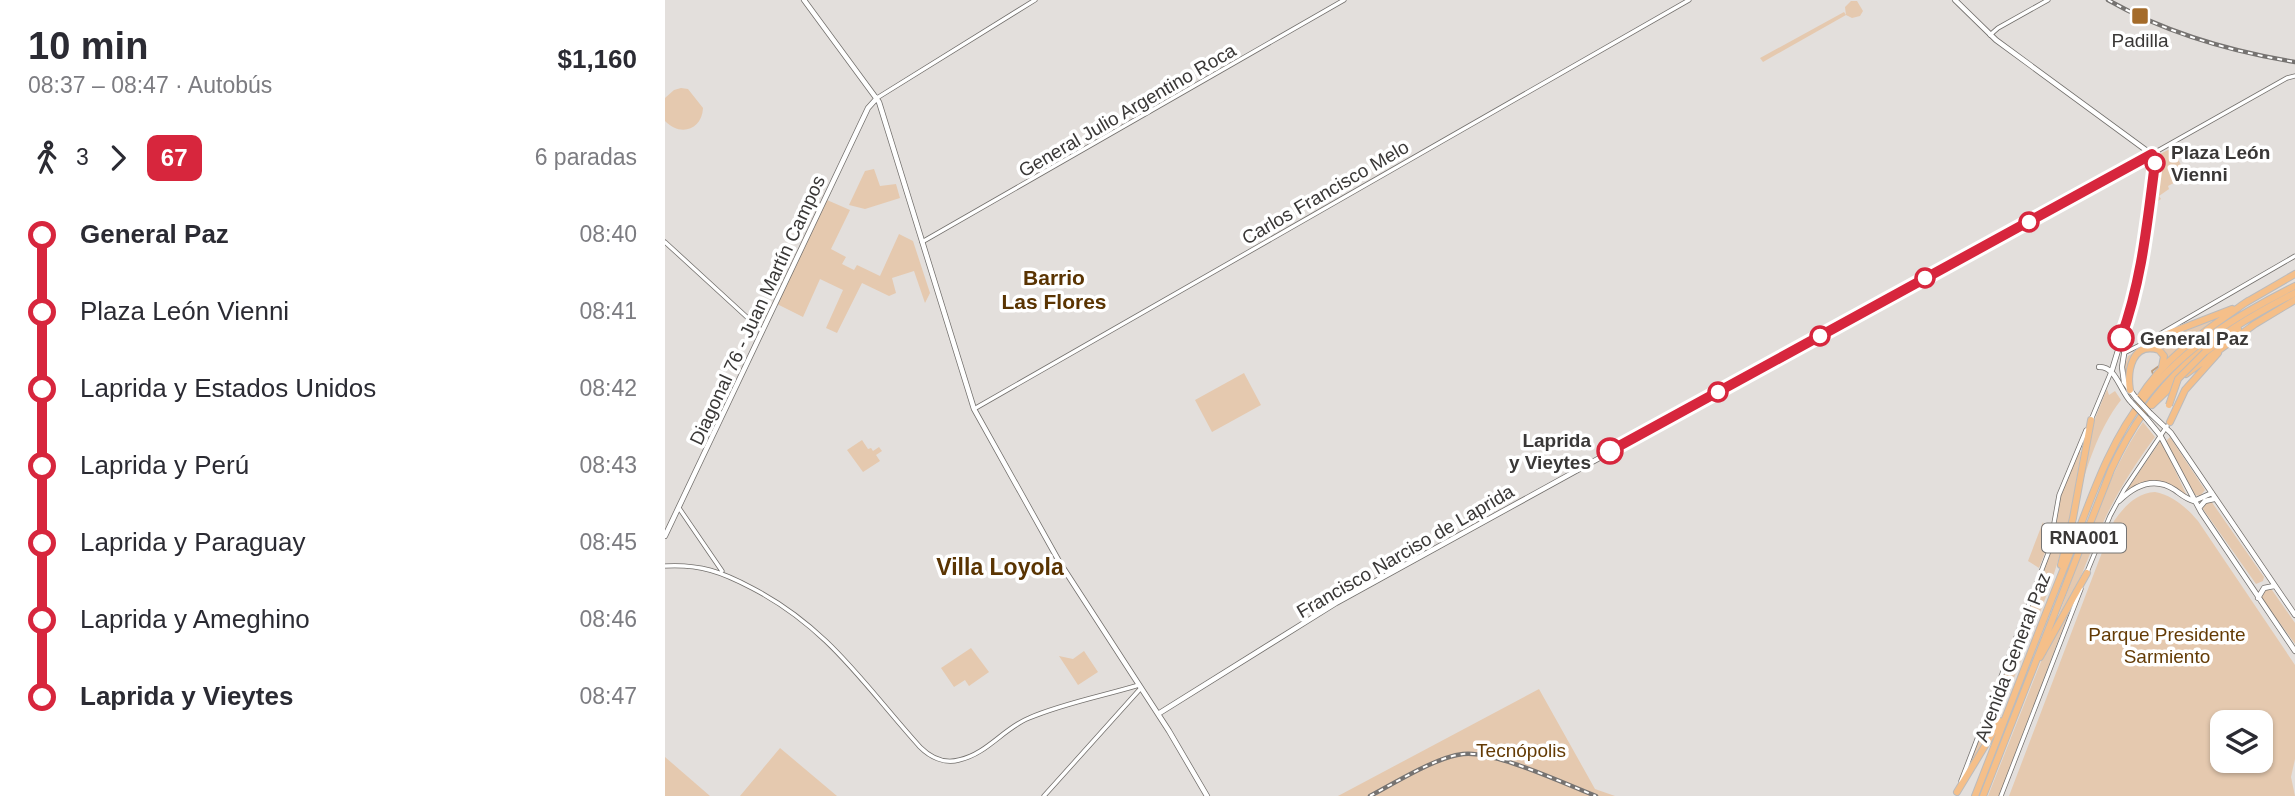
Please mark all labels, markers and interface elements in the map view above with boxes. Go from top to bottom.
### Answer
marker: Padilla [2130,6,2150,26]
text: 10 min [28,25,148,67]
place label: Padilla [2111,30,2169,51]
street label: General Julio Argentino Roca [1015,39,1240,181]
text: $1,160 [557,44,637,74]
text: 08:37 – 08:47 · Autobús [28,72,272,98]
street label: Carlos Francisco Melo [1238,136,1412,249]
icon: walk [28,139,66,177]
icon: forward [99,139,137,177]
place label: Plaza León Vienni [2171,142,2270,185]
text: 3 [76,144,89,170]
text: 67 [161,144,188,171]
text: 6 paradas [535,144,637,170]
marker: Plaza León Vienni [2145,153,2165,173]
street label: Diagonal 76 - Juan Martín Campos [686,172,829,448]
unlabelled marker [2019,212,2039,232]
text: General Paz [80,219,229,249]
text: 08:40 [579,221,637,247]
district label: Barrio Las Flores [1001,266,1107,313]
unlabelled marker [1915,268,1935,288]
text: Plaza León Vienni [80,296,289,326]
text: 08:41 [579,298,637,324]
marker: General Paz [2108,325,2134,351]
unlabelled marker [1810,326,1830,346]
place label: General Paz [2140,328,2249,349]
text: Laprida y Estados Unidos [80,373,376,403]
text: 08:42 [579,375,637,401]
unlabelled marker [1708,382,1728,402]
place label: Laprida y Vieytes [1509,430,1591,473]
marker: Laprida y Vieytes [1597,438,1623,464]
text: Laprida y Perú [80,450,249,480]
text: 08:43 [579,452,637,478]
street label: Francisco Narciso de Laprida [1293,480,1518,622]
road number: RNA001 [2042,524,2126,552]
text: Laprida y Paraguay [80,527,305,557]
text: 08:45 [579,529,637,555]
district label: Villa Loyola [936,554,1064,580]
street label: Avenida General Paz [1971,570,2054,745]
text: Laprida y Ameghino [80,604,310,634]
text: 08:46 [579,606,637,632]
park label: Parque Presidente Sarmiento [2088,624,2246,667]
text: Laprida y Vieytes [80,681,293,711]
text: 08:47 [579,683,637,709]
map controls [2210,710,2273,773]
button: layers [2210,710,2273,773]
park label: Tecnópolis [1476,740,1566,761]

